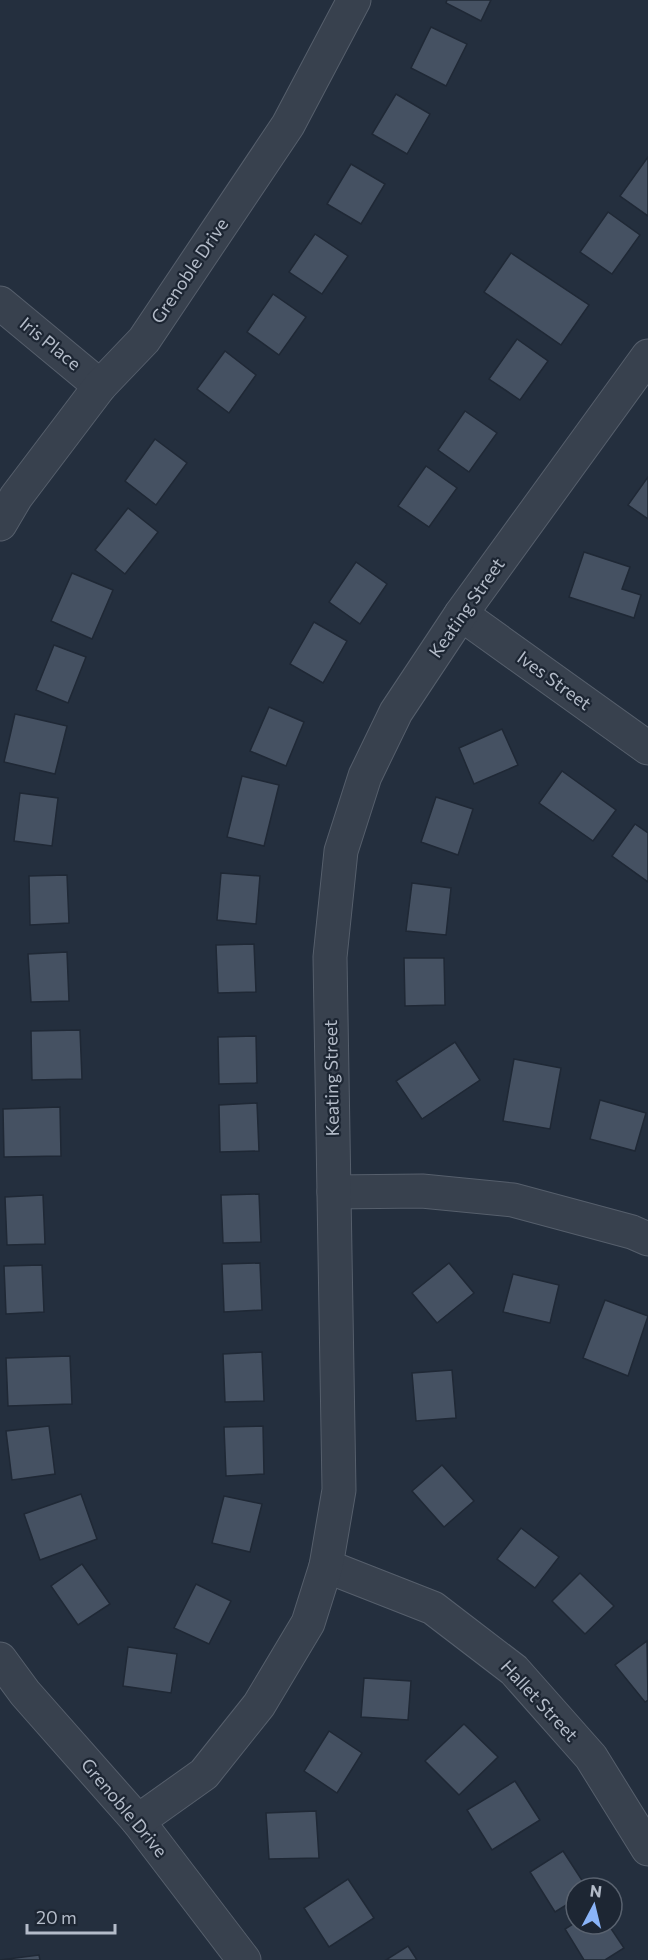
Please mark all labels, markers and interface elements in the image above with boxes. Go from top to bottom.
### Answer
street label: Grenoble Drive [146,214,232,327]
street label: Iris Place [16,312,86,374]
street label: Keating Street [424,553,509,662]
street label: Ives Street [513,646,596,714]
street label: Keating Street [319,1019,343,1137]
street label: Hallet Street [497,1655,583,1746]
street label: Grenoble Drive [77,1753,172,1861]
north arrow [564,1876,624,1936]
text: N [589,1880,603,1901]
scale bar [27,1897,116,1935]
text: 20 m [36,1906,77,1928]

